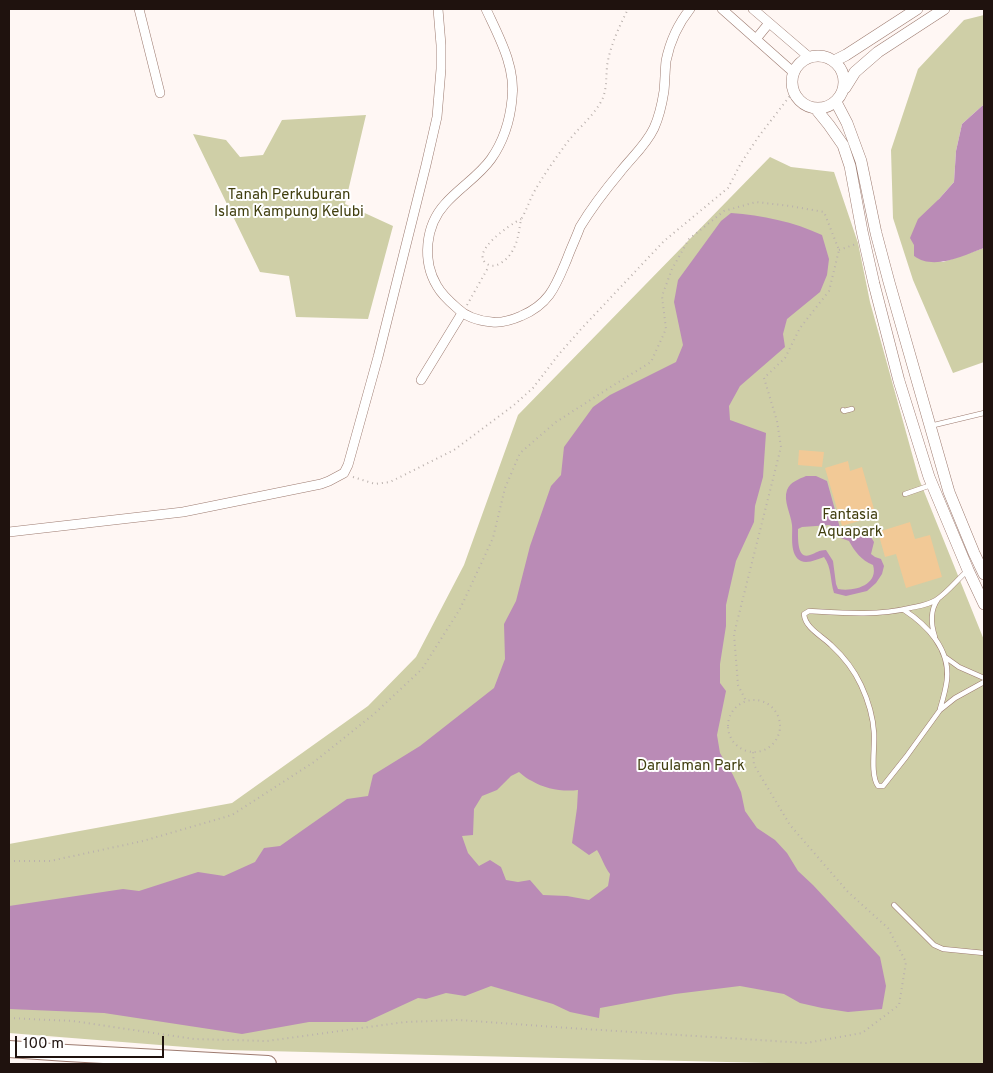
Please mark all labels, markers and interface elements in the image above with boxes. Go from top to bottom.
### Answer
park label: Tanah Perkuburan Islam Kampung Kelubi [214,187,364,222]
park label: Fantasia Aquapark [817,507,883,542]
park label: Darulaman Park [637,758,745,776]
scale bar [18,1026,166,1058]
text: 100 m [23,1035,64,1054]

